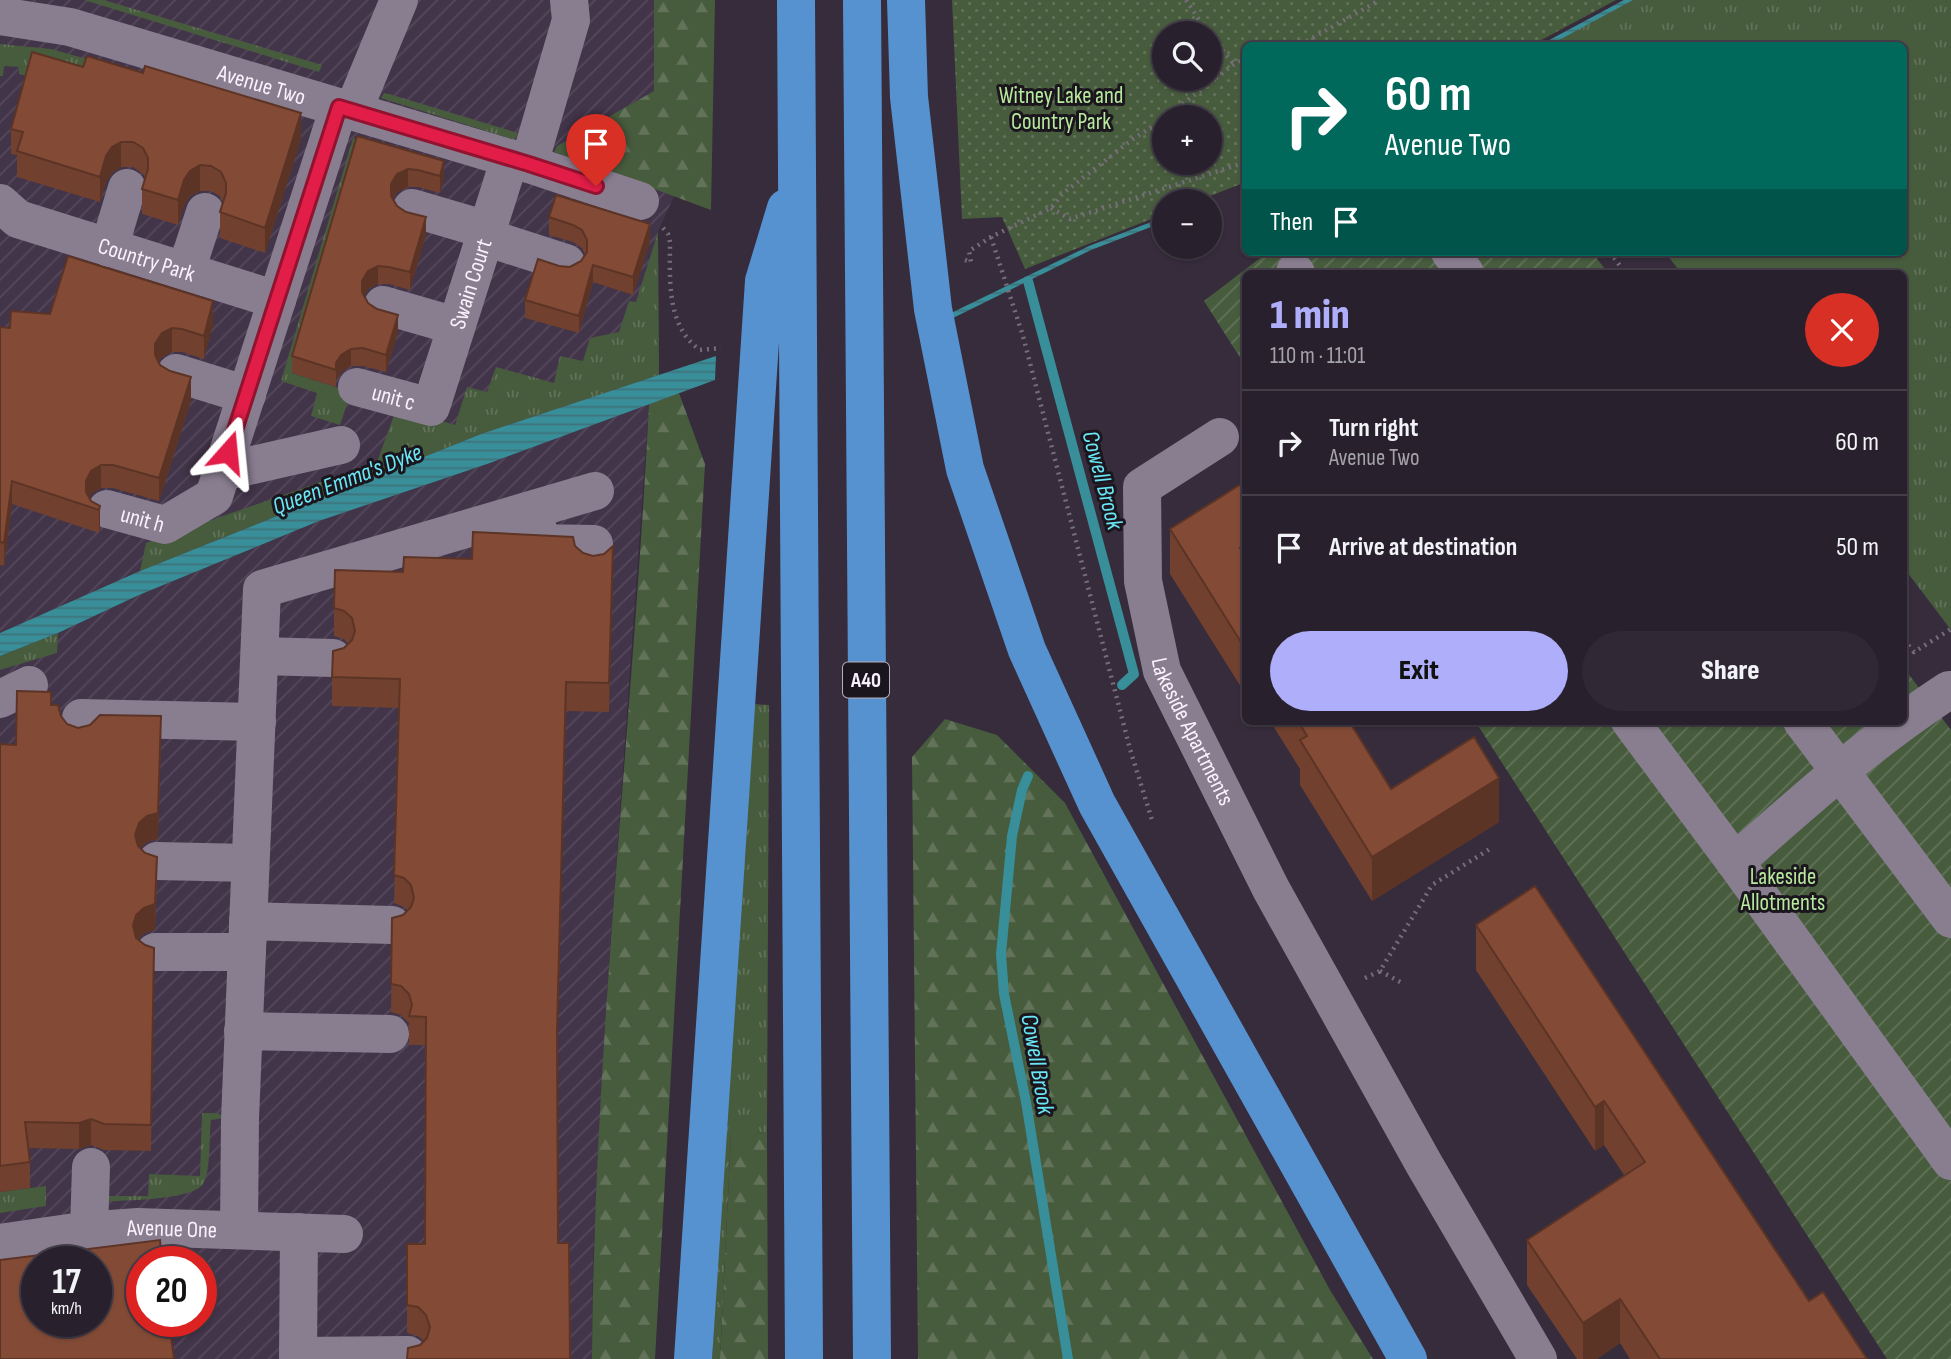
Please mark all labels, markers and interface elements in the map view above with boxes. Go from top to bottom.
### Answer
map controls [1152,21,1222,259]
button: search [1152,21,1222,91]
street label: Avenue Two [213,59,309,112]
text: 60 m [1385,66,1472,125]
icon: right [1270,70,1361,161]
park label: Witney Lake and Country Park [999,82,1123,136]
button: + [1152,105,1222,175]
pin [566,114,626,186]
icon: arrive [577,125,615,163]
text: Avenue Two [1385,126,1511,165]
button: − [1152,189,1222,259]
icon: arrive [1327,203,1365,241]
text: Then [1270,207,1313,238]
street label: Country Park [94,232,199,289]
street label: Swain Court [444,235,499,333]
text: 1 min [1270,290,1350,341]
button: close [1805,293,1879,367]
text: 110 m · 11:01 [1270,342,1365,370]
street label: unit c [369,379,418,417]
text: Turn right [1329,413,1418,444]
position arrow [191,415,265,489]
icon: right [1270,424,1308,462]
water label: Cowell Brook [1075,427,1130,534]
text: 60 m [1835,427,1879,458]
water label: Queen Emma's Dyke [268,438,426,521]
text: Avenue Two [1329,444,1420,472]
street label: unit h [117,500,167,539]
icon: arrive [1270,529,1308,567]
text: Arrive at destination [1329,532,1517,563]
text: 50 m [1836,532,1879,563]
button: Exit [1270,631,1568,711]
button: Share [1582,631,1879,711]
street label: Lakeside Apartments [1145,655,1240,810]
road number: A40 [843,662,889,698]
park label: Lakeside Allotments [1740,863,1825,917]
water label: Cowell Brook [1014,1012,1061,1117]
street label: Avenue One [125,1214,218,1245]
speed limit sign: 20 [126,1246,217,1337]
text: 17 [52,1261,81,1304]
text: km/h [51,1298,82,1319]

